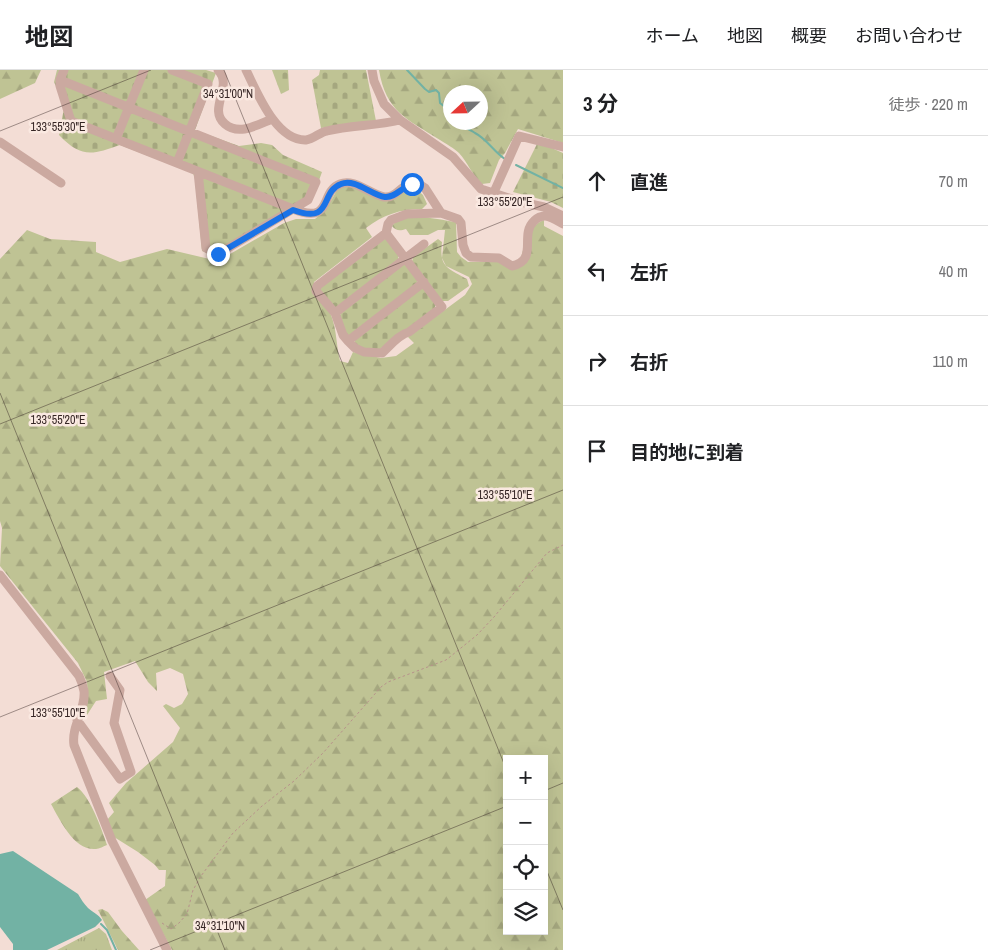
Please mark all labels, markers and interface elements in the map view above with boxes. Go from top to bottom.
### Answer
text: 地図 [25,20,73,52]
text: ホーム [646,23,699,48]
text: 地図 [727,23,763,48]
text: 概要 [791,23,827,48]
text: お問い合わせ [855,23,963,48]
north arrow [443,85,488,130]
text: 34°31'00"N [203,86,253,102]
text: 3 分 [583,89,618,118]
text: 徒歩 · 220 m [889,93,968,115]
text: 133°55'30"E [30,119,86,135]
icon: ahead [583,167,611,195]
text: 直進 [630,169,668,195]
text: 70 m [939,170,968,192]
route start [401,173,424,196]
text: 133°55'20"E [477,194,533,210]
route end [207,243,230,266]
icon: left [583,257,611,285]
text: 左折 [630,259,668,285]
text: 40 m [939,260,968,282]
icon: right [583,347,611,375]
text: 右折 [630,349,668,375]
text: 110 m [932,350,968,372]
text: 133°55'20"E [30,412,86,428]
icon: arrive [583,437,611,465]
text: 目的地に到着 [630,439,744,465]
text: 133°55'10"E [477,487,533,503]
text: 133°55'10"E [30,705,86,721]
map controls [503,755,548,935]
button: + [503,755,548,800]
button: − [503,800,548,845]
button: locate [503,845,548,890]
button: layers [503,890,548,935]
text: 34°31'10"N [195,918,245,934]

